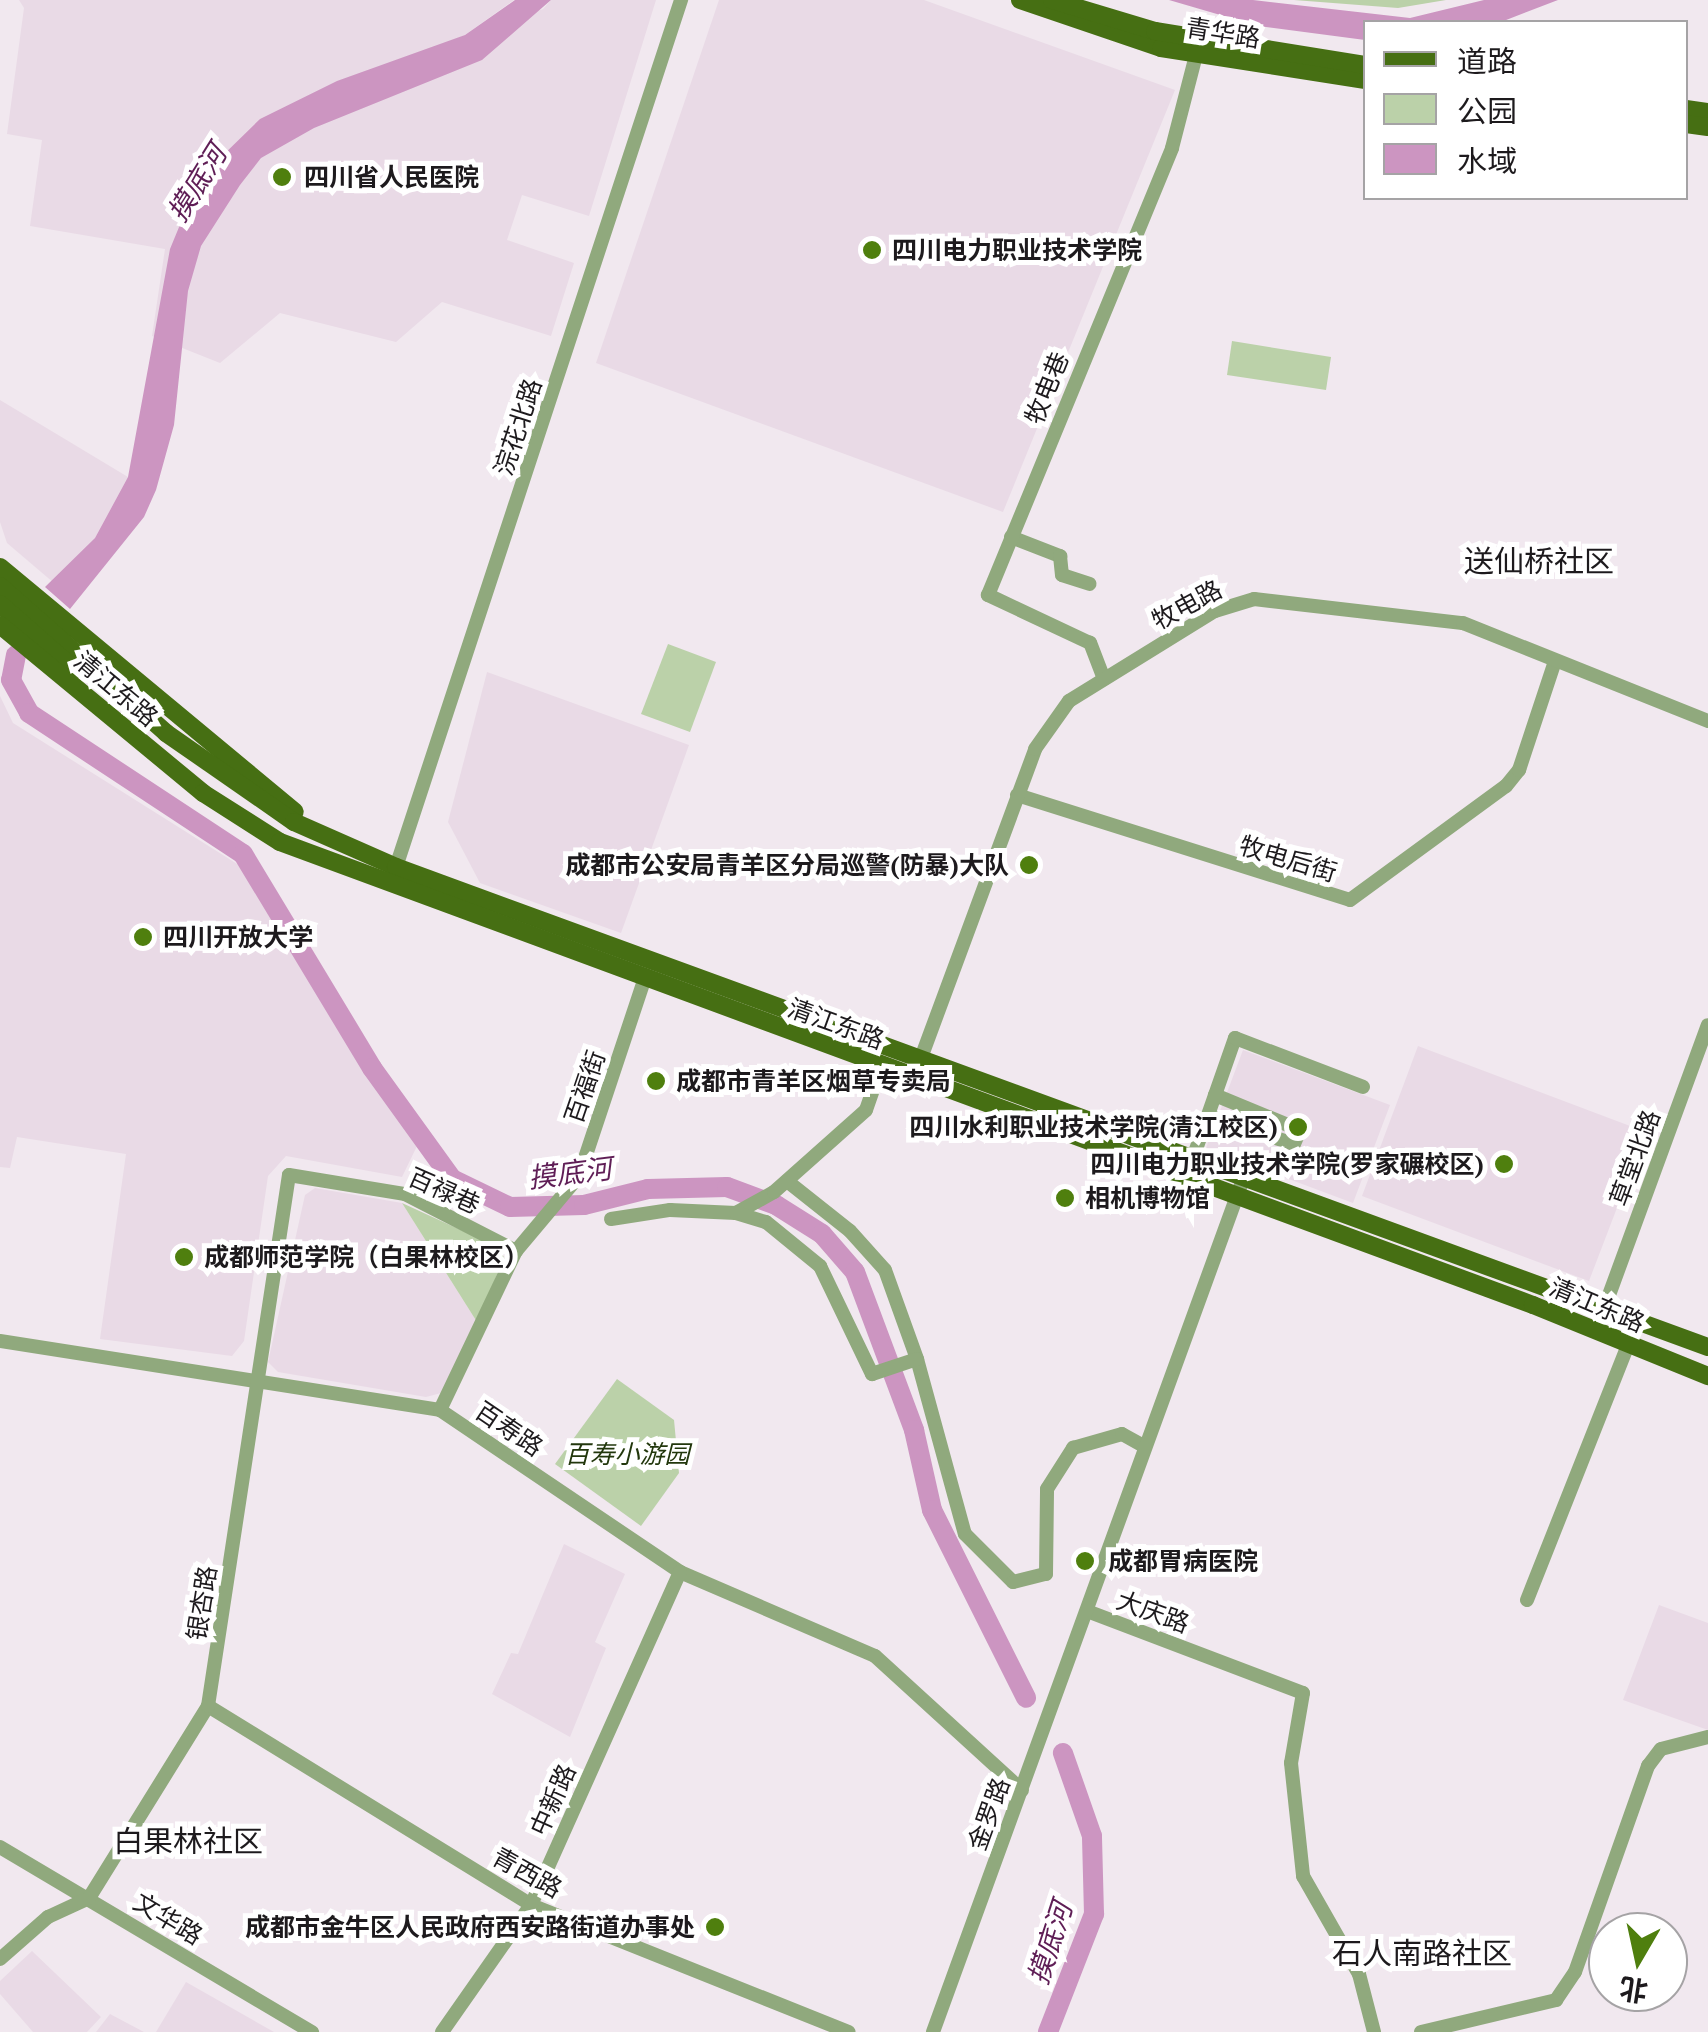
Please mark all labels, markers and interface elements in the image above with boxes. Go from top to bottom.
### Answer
street label: 青华路 [1184,12,1262,54]
legend [1363,20,1688,200]
text: 道路 [1457,41,1517,81]
text: 公园 [1457,91,1517,131]
water label: 摸底河 [160,138,234,228]
text: 水域 [1457,141,1517,181]
place label: 四川省人民医院 [304,162,479,192]
marker: 四川省人民医院 [269,164,295,190]
place label: 四川电力职业技术学院 [892,235,1142,265]
marker: 四川电力职业技术学院 [861,239,883,261]
street label: 牧电巷 [1019,348,1075,428]
street label: 浣花北路 [488,375,548,479]
district label: 送仙桥社区 [1464,543,1614,579]
street label: 牧电路 [1147,574,1227,636]
street label: 清江东路 [68,645,164,733]
street label: 牧电后街 [1236,830,1340,888]
place label: 成都市公安局青羊区分局巡警(防暴)大队 [565,850,1009,880]
marker: 成都市公安局青羊区分局巡警(防暴)大队 [1018,854,1040,876]
place label: 四川开放大学 [163,922,313,952]
marker: 四川开放大学 [132,926,154,948]
street label: 清江东路 [784,993,888,1055]
street label: 百福街 [559,1047,611,1127]
place label: 成都市青羊区烟草专卖局 [676,1066,951,1096]
marker: 成都市青羊区烟草专卖局 [645,1070,667,1092]
street label: 草堂北路 [1604,1106,1666,1210]
place label: 四川水利职业技术学院(清江校区) [909,1112,1278,1142]
marker: 四川水利职业技术学院(清江校区) [1287,1116,1309,1138]
place label: 四川电力职业技术学院(罗家碾校区) [1090,1149,1484,1179]
water label: 摸底河 [526,1151,614,1195]
marker: 四川电力职业技术学院(罗家碾校区) [1493,1153,1515,1175]
street label: 百禄巷 [404,1162,484,1220]
place label: 相机博物馆 [1085,1183,1210,1213]
marker: 相机博物馆 [1054,1187,1076,1209]
place label: 成都师范学院（白果林校区） [204,1242,529,1272]
marker: 成都师范学院（白果林校区） [173,1246,195,1268]
street label: 清江东路 [1545,1272,1649,1338]
street label: 百寿路 [470,1396,548,1462]
park label: 百寿小游园 [565,1439,689,1469]
place label: 成都胃病医院 [1108,1546,1258,1576]
marker: 成都胃病医院 [1072,1548,1098,1574]
street label: 银杏路 [181,1564,223,1642]
street label: 大庆路 [1113,1585,1193,1639]
street label: 中新路 [524,1760,582,1840]
street label: 金罗路 [962,1774,1016,1854]
district label: 白果林社区 [113,1823,263,1859]
street label: 青西路 [487,1842,567,1904]
street label: 文华路 [128,1887,208,1951]
water label: 摸底河 [1021,1898,1079,1988]
place label: 成都市金牛区人民政府西安路街道办事处 [245,1912,695,1942]
north arrow [1588,1912,1688,2012]
marker: 成都市金牛区人民政府西安路街道办事处 [704,1916,726,1938]
district label: 石人南路社区 [1332,1935,1512,1971]
text: 北 [1617,1970,1650,2011]

